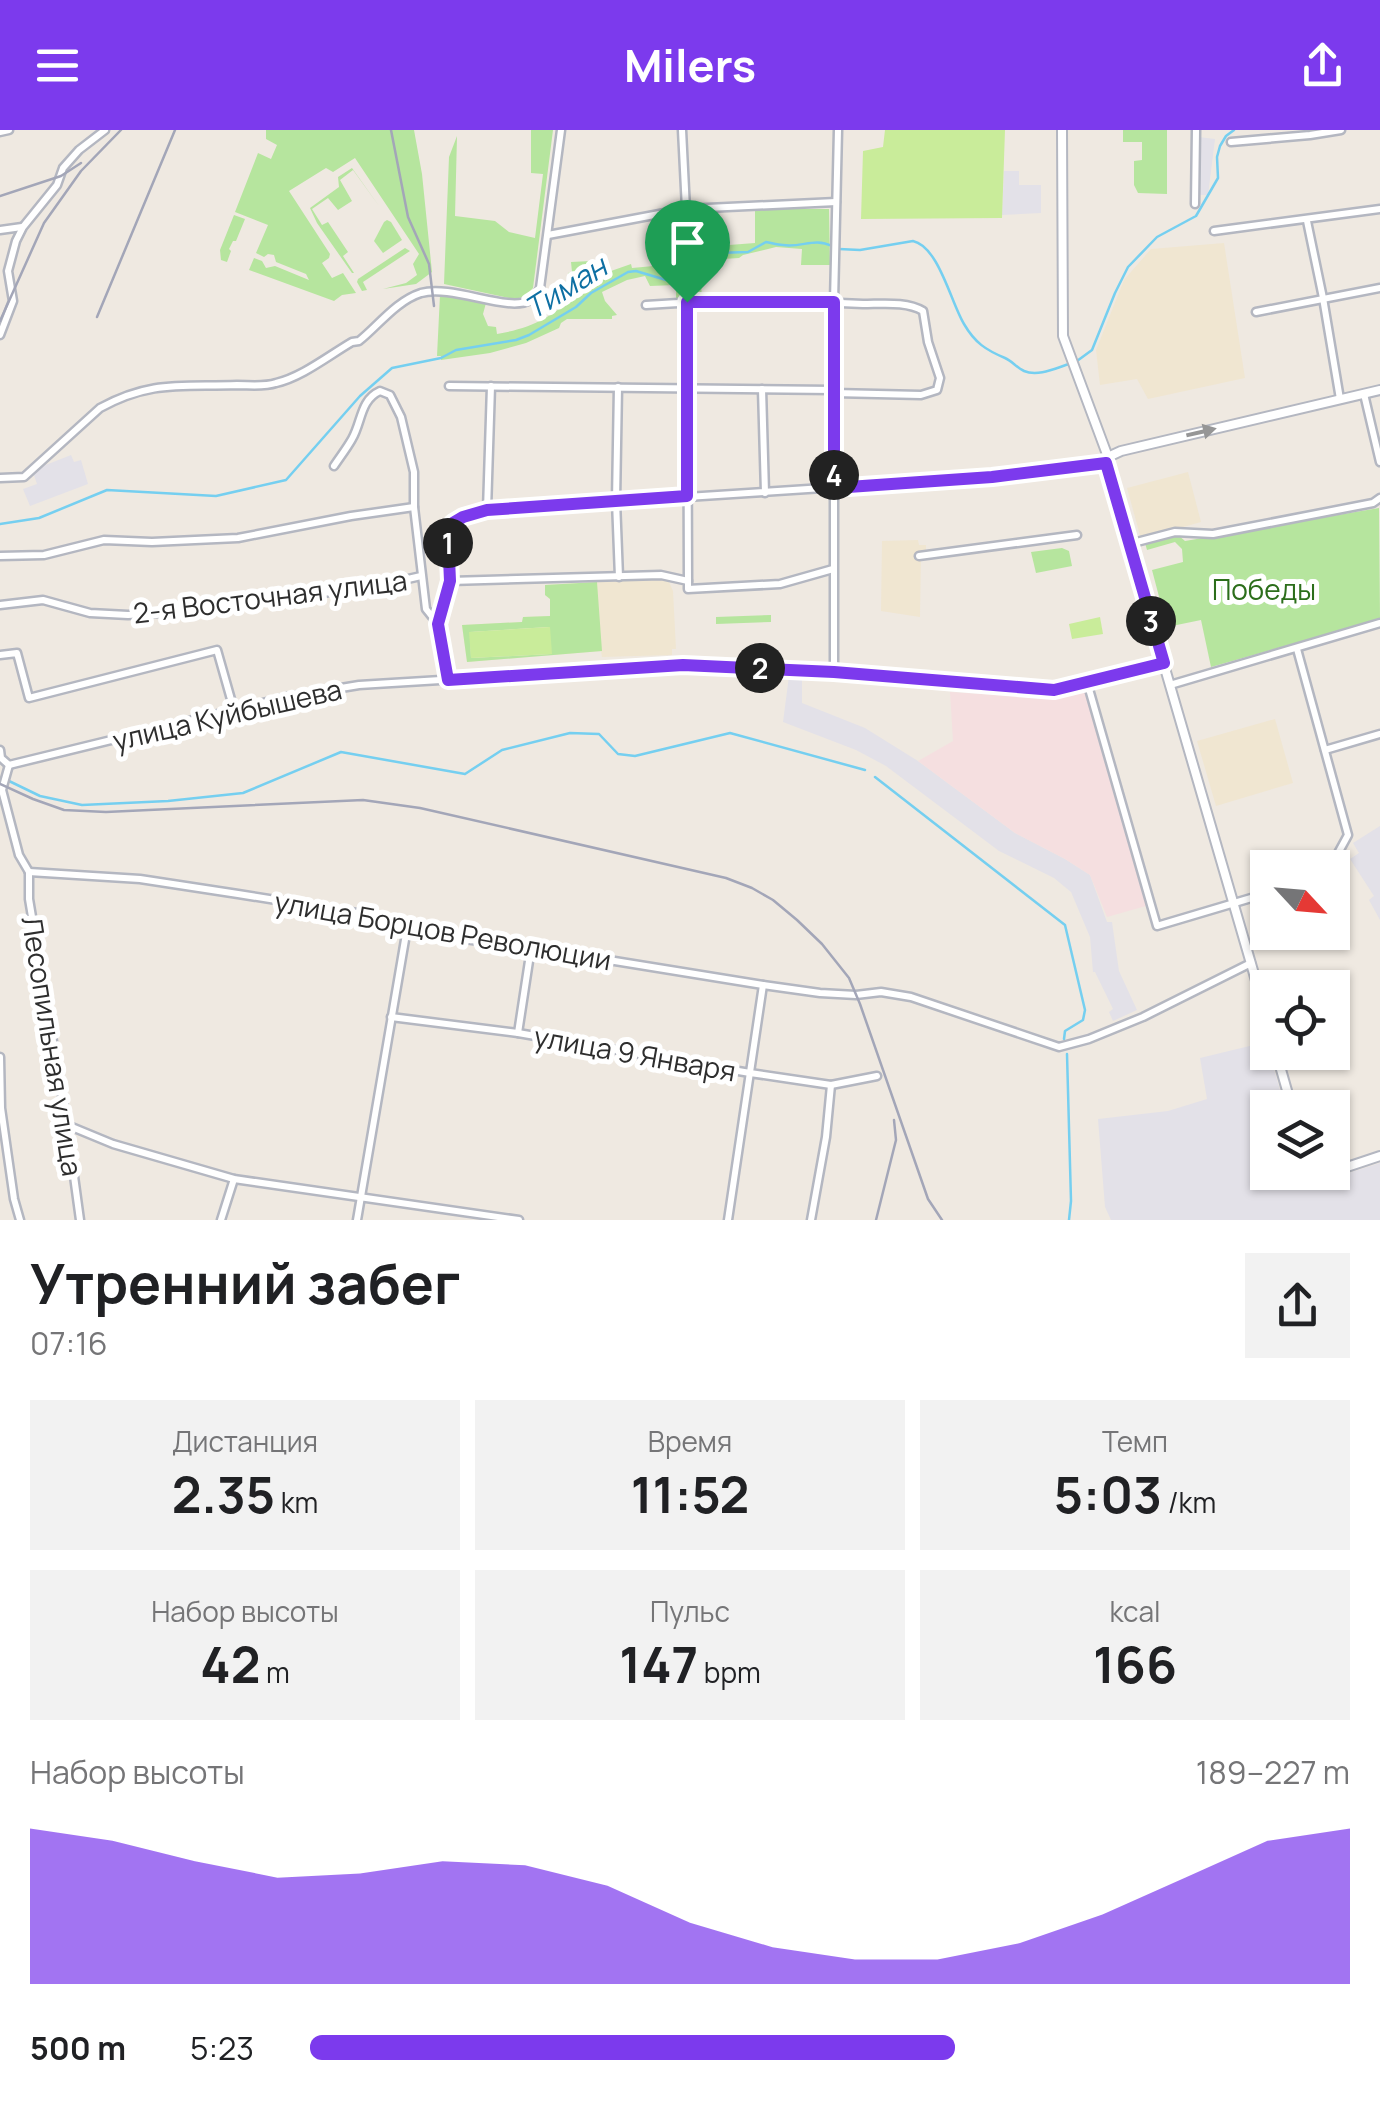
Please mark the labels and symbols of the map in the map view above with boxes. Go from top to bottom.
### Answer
pin [645,200,730,303]
water label: Тиман [516,245,616,328]
one-way arrow [1186,424,1217,439]
pin: 4 [809,450,859,500]
pin: 1 [423,518,473,568]
street label: 2-я Восточная улица [131,560,409,632]
park label: Победы [1212,570,1316,608]
pin: 3 [1126,596,1176,646]
pin: 2 [735,643,785,693]
street label: улица Куйбышева [109,669,345,759]
north arrow [1250,850,1350,950]
street label: улица Борцов Революции [272,882,614,978]
street label: Лесопильная улица [14,913,92,1179]
street label: улица 9 Января [531,1017,739,1089]

